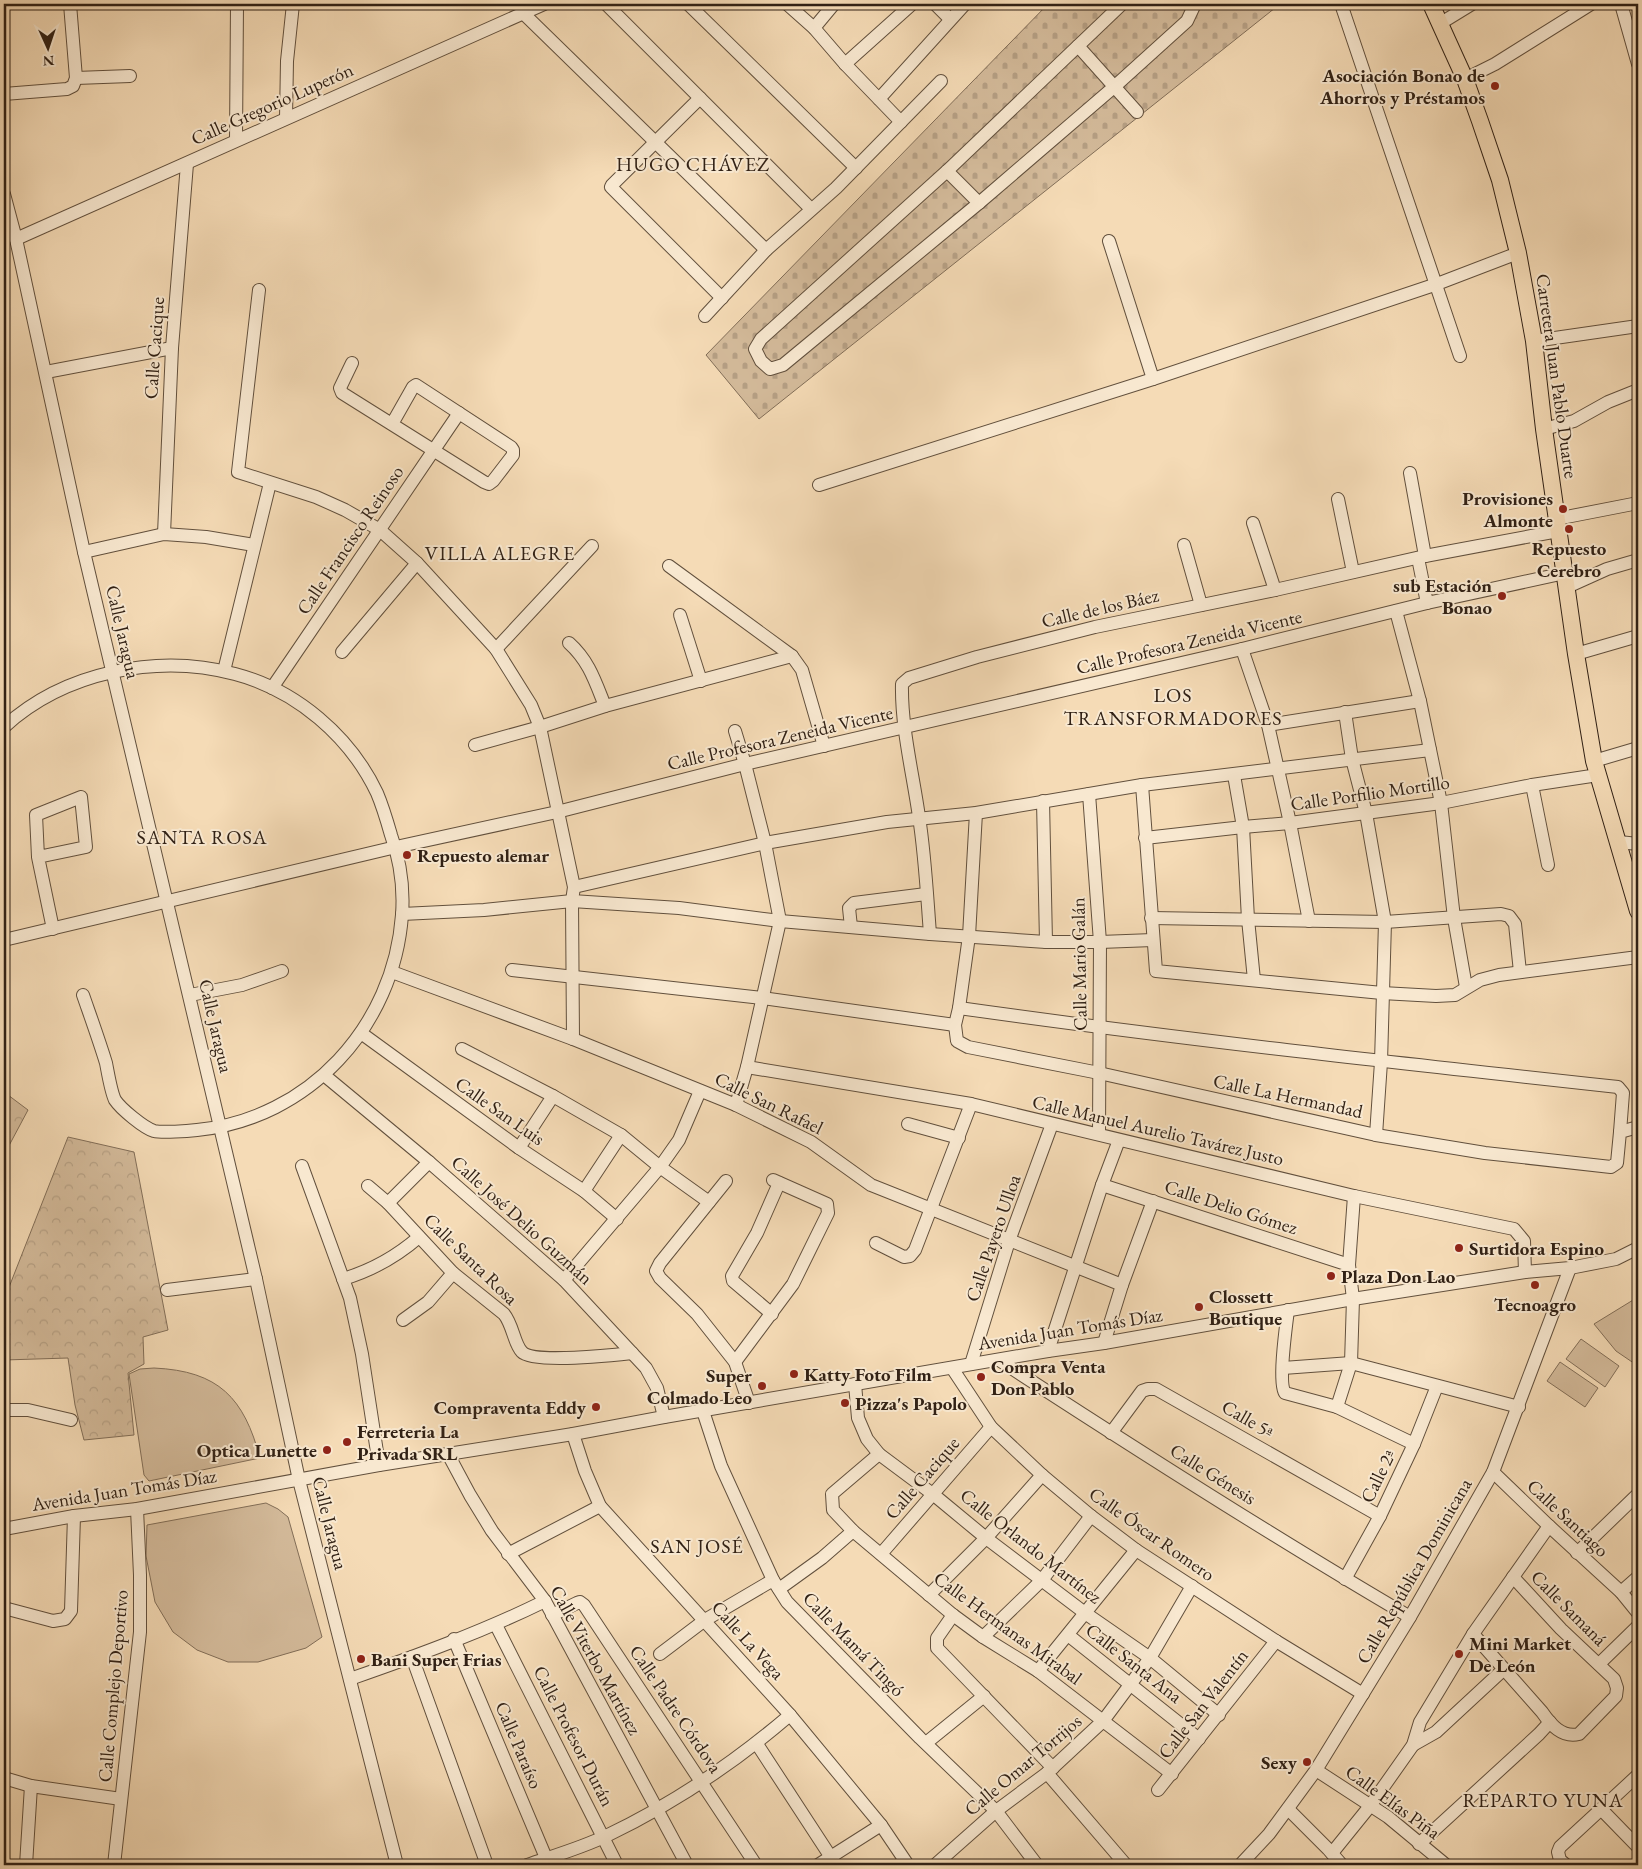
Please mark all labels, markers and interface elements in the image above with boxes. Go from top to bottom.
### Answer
north arrow [22,22,72,72]
text: N [42,52,55,70]
street label: Calle Gregorio Luperón [187,57,357,151]
place label: Asociación Bonao de Ahorros y Préstamos [1319,63,1485,110]
marker: Asociación Bonao de Ahorros y Préstamos [1489,80,1501,92]
district label: HUGO CHÁVEZ [616,151,770,177]
street label: Carretera Juan Pablo Duarte [1530,272,1584,480]
street label: Calle Cacique [138,296,170,400]
street label: Calle Francisco Reinoso [291,461,409,619]
place label: Provisiones Almonte [1462,486,1553,533]
marker: Provisiones Almonte [1557,503,1569,515]
marker: Repuesto Cerebro [1563,523,1575,535]
place label: Repuesto Cerebro [1532,536,1607,583]
district label: VILLA ALEGRE [425,540,575,566]
place label: sub Estación Bonao [1393,573,1492,620]
street label: Calle de los Báez [1039,582,1162,634]
street label: Calle Jaragua [100,583,146,682]
marker: sub Estación Bonao [1496,590,1508,602]
street label: Calle Profesora Zeneida Vicente [1074,604,1304,680]
district label: LOS TRANSFORMADORES [1063,682,1283,731]
street label: Calle Profesora Zeneida Vicente [665,700,895,776]
street label: Calle Porfilio Mortillo [1289,769,1451,817]
district label: SANTA ROSA [136,824,268,850]
place label: Repuesto alemar [417,843,549,868]
marker: Repuesto alemar [401,849,413,861]
street label: Calle Mario Galán [1065,897,1093,1031]
street label: Calle Jaragua [193,977,239,1076]
street label: Calle San Rafael [711,1066,828,1140]
street label: Calle La Hermandad [1211,1068,1365,1124]
street label: Calle San Luis [450,1071,550,1151]
street label: Calle Manuel Aurelio Tavárez Justo [1030,1089,1286,1171]
street label: Calle José Delio Guzmán [446,1150,598,1290]
street label: Calle Payero Ulloa [960,1171,1027,1305]
street label: Calle Delio Gómez [1161,1174,1301,1240]
street label: Calle Santa Rosa [418,1208,524,1311]
place label: Surtidora Espino [1469,1236,1604,1261]
marker: Surtidora Espino [1453,1242,1465,1254]
place label: Plaza Don Lao [1341,1264,1456,1289]
marker: Plaza Don Lao [1325,1270,1337,1282]
marker: Tecnoagro [1529,1279,1541,1291]
place label: Clossett Boutique [1209,1284,1282,1331]
place label: Tecnoagro [1494,1292,1577,1317]
marker: Clossett Boutique [1193,1301,1205,1313]
street label: Avenida Juan Tomás Díaz [975,1302,1165,1356]
place label: Compra Venta Don Pablo [991,1354,1106,1401]
place label: Katty Foto Film [804,1362,932,1387]
place label: Super Colmado Leo [647,1363,752,1410]
marker: Katty Foto Film [788,1368,800,1380]
marker: Compra Venta Don Pablo [975,1371,987,1383]
marker: Super Colmado Leo [756,1380,768,1392]
place label: Pizza's Papolo [855,1391,967,1416]
street label: Calle 5ª [1217,1394,1279,1444]
place label: Compraventa Eddy [434,1395,587,1420]
marker: Pizza's Papolo [839,1397,851,1409]
marker: Compraventa Eddy [590,1401,602,1413]
place label: Ferreteria La Privada SRL [357,1419,460,1466]
street label: Calle Cacique [879,1431,965,1525]
marker: Ferreteria La Privada SRL [341,1436,353,1448]
place label: Optica Lunette [197,1438,317,1463]
street label: Calle Génesis [1165,1438,1261,1510]
marker: Optica Lunette [321,1444,333,1456]
street label: Calle 2ª [1354,1445,1402,1507]
street label: Avenida Juan Tomás Díaz [29,1463,219,1517]
street label: Calle República Dominicana [1351,1473,1478,1668]
street label: Calle Santiago [1522,1473,1614,1563]
street label: Calle Jaragua [306,1474,354,1573]
street label: Calle Óscar Romero [1084,1481,1220,1587]
street label: Calle Orlando Martínez [955,1483,1108,1610]
district label: SAN JOSÉ [650,1533,744,1559]
street label: Calle Samaná [1526,1565,1613,1652]
street label: Calle Hermanas Mirabal [929,1566,1088,1691]
street label: Calle Viterbo Martínez [545,1581,648,1740]
street label: Calle Mamá Tingó [797,1586,911,1702]
street label: Calle Complejo Deportivo [92,1589,134,1783]
street label: Calle La Vega [706,1595,790,1685]
street label: Calle Santa Ana [1081,1617,1188,1709]
place label: Mini Market De León [1469,1631,1571,1678]
street label: Calle Padre Córdova [624,1640,728,1778]
street label: Calle San Valentín [1152,1644,1254,1764]
place label: Bani Super Frias [371,1647,502,1672]
marker: Mini Market De León [1453,1648,1465,1660]
marker: Bani Super Frias [355,1653,367,1665]
street label: Calle Profesor Durán [528,1661,620,1811]
street label: Calle Paraíso [489,1697,549,1793]
street label: Calle Omar Torrijos [959,1709,1087,1821]
place label: Sexy [1261,1750,1298,1775]
marker: Sexy [1301,1756,1313,1768]
street label: Calle Elías Piña [1341,1759,1446,1845]
district label: REPARTO YUNA [1462,1787,1624,1813]

